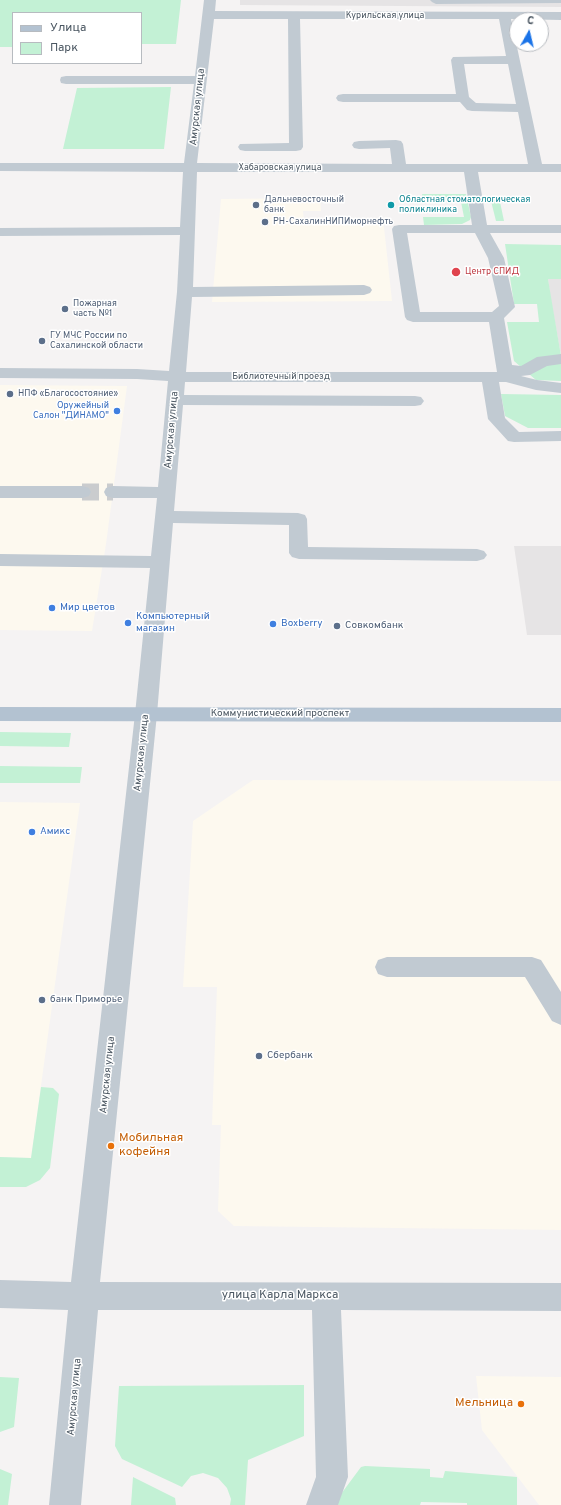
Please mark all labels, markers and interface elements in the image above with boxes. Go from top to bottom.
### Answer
street label: Курильская улица [346,11,424,21]
legend [12,12,142,64]
north arrow [509,12,549,52]
text: С [526,14,535,29]
text: Улица [50,20,86,36]
text: Парк [50,40,78,56]
street label: Амурская улица [188,68,208,146]
street label: Хабаровская улица [239,163,321,173]
place label: Дальневосточный банк [264,195,344,216]
place label: Областная стоматологическая поликлиника [399,195,530,216]
marker: Дальневосточный банк [251,200,261,210]
marker: Областная стоматологическая поликлиника [386,200,396,210]
marker: РН-СахалинНИПИморнефть [260,217,270,227]
place label: РН-СахалинНИПИморнефть [273,217,393,227]
marker: Центр СПИД [450,266,462,278]
place label: Центр СПИД [465,267,519,277]
place label: Пожарная часть №1 [73,299,117,320]
marker: Пожарная часть №1 [60,304,70,314]
place label: ГУ МЧС России по Сахалинской области [50,331,143,352]
marker: ГУ МЧС России по Сахалинской области [37,336,47,346]
street label: Библиотечный проезд [232,372,330,382]
marker: НПФ «Благосостояние» [5,389,15,399]
place label: НПФ «Благосостояние» [18,389,118,399]
street label: Амурская улица [163,391,181,469]
place label: Оружейный Салон "ДИНАМО" [33,401,109,422]
marker: Оружейный Салон "ДИНАМО" [112,406,122,416]
place label: Мир цветов [60,602,115,614]
marker: Мир цветов [47,603,57,613]
place label: Компьютерный магазин [136,611,210,634]
marker: Компьютерный магазин [123,618,133,628]
place label: Boxberry [281,618,323,630]
marker: Boxberry [268,619,278,629]
place label: Совкомбанк [345,620,404,632]
marker: Совкомбанк [332,621,342,631]
street label: Коммунистический проспект [211,708,349,720]
street label: Амурская улица [132,714,152,792]
place label: Амикс [40,826,70,838]
marker: Амикс [27,827,37,837]
place label: банк Приморье [50,994,122,1006]
marker: банк Приморье [37,995,47,1005]
street label: Амурская улица [98,1036,118,1114]
place label: Сбербанк [267,1050,313,1062]
marker: Сбербанк [254,1051,264,1061]
place label: Мобильная кофейня [119,1132,183,1160]
marker: Мобильная кофейня [106,1141,116,1151]
street label: улица Карла Маркса [222,1289,338,1303]
street label: Амурская улица [66,1358,84,1436]
place label: Мельница [455,1397,513,1411]
marker: Мельница [516,1399,526,1409]

